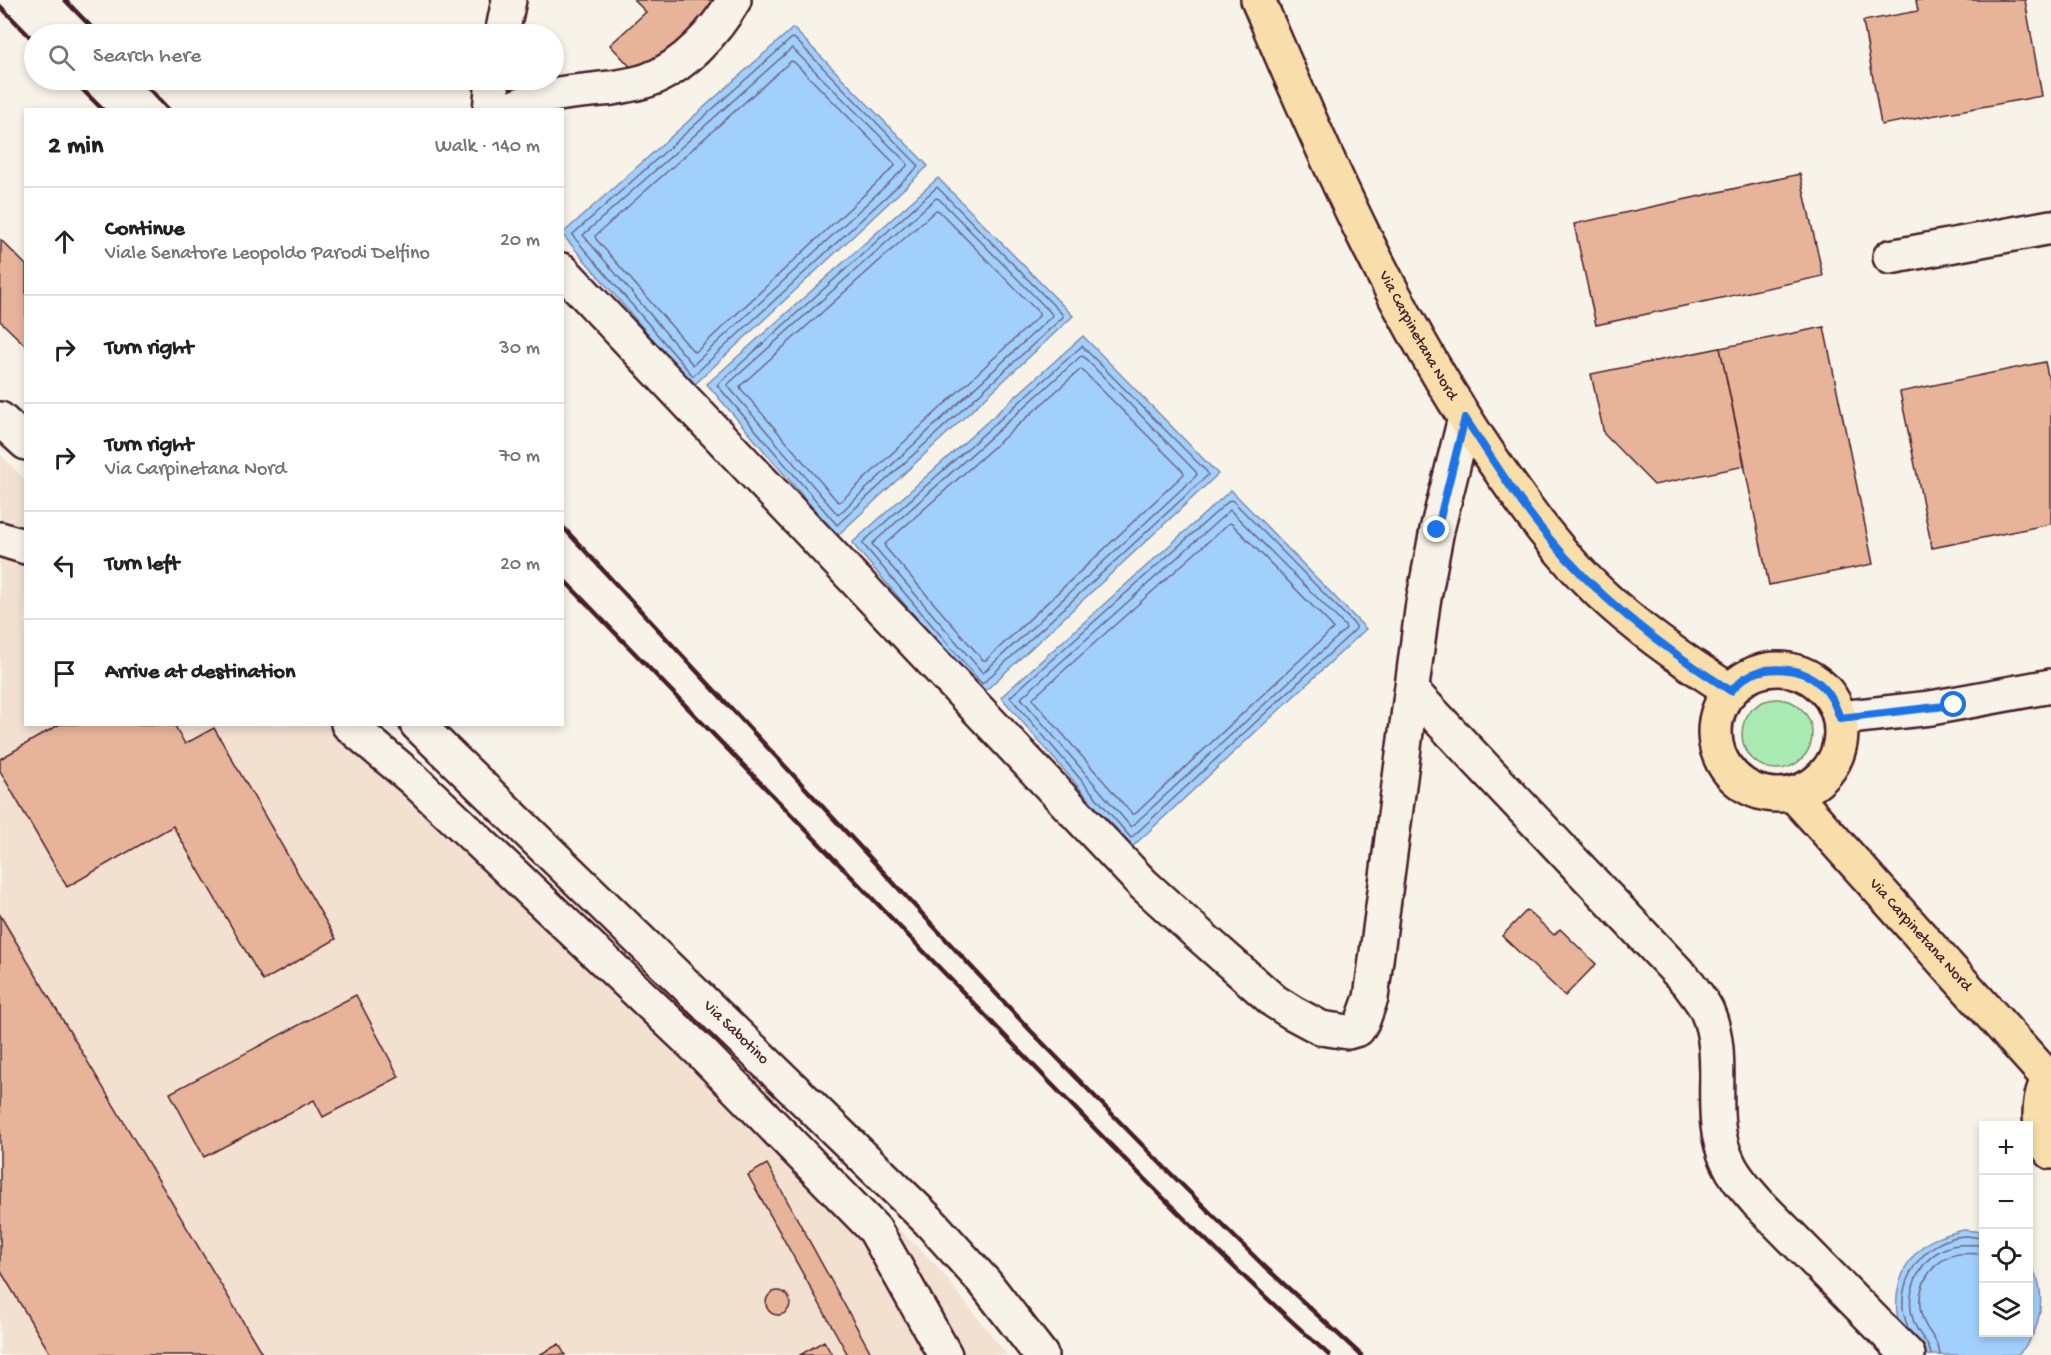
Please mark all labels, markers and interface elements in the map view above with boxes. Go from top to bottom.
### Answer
search box [24,24,564,90]
icon: search [45,41,78,74]
text: Search here [93,44,201,70]
text: 2 min [48,132,103,163]
text: Walk · 140 m [435,136,540,159]
text: Continue [105,217,185,243]
icon: ahead [48,225,81,258]
text: 20 m [500,230,540,253]
text: Viale Senatore Leopoldo Parodi Delfino [105,243,430,266]
street label: Via Carpinetana Nord [1373,267,1462,405]
icon: right [48,333,81,366]
text: Turn right [105,336,193,362]
text: 30 m [499,338,540,361]
text: Turn right [105,433,193,459]
icon: right [48,441,81,474]
text: 70 m [499,446,540,469]
text: Via Carpinetana Nord [105,459,286,482]
route end [1423,516,1449,542]
icon: left [48,549,81,582]
text: Turn left [105,552,179,578]
text: 20 m [500,554,540,577]
icon: arrive [48,657,81,690]
text: Arrive at destination [105,660,295,686]
route start [1940,691,1966,717]
street label: Via Carpinetana Nord [1864,874,1977,997]
street label: Via Sabotino [698,996,772,1069]
map controls [1979,1121,2033,1337]
button: + [1979,1121,2033,1175]
button: − [1979,1175,2033,1229]
button: locate [1979,1229,2033,1283]
button: layers [1979,1283,2033,1337]

